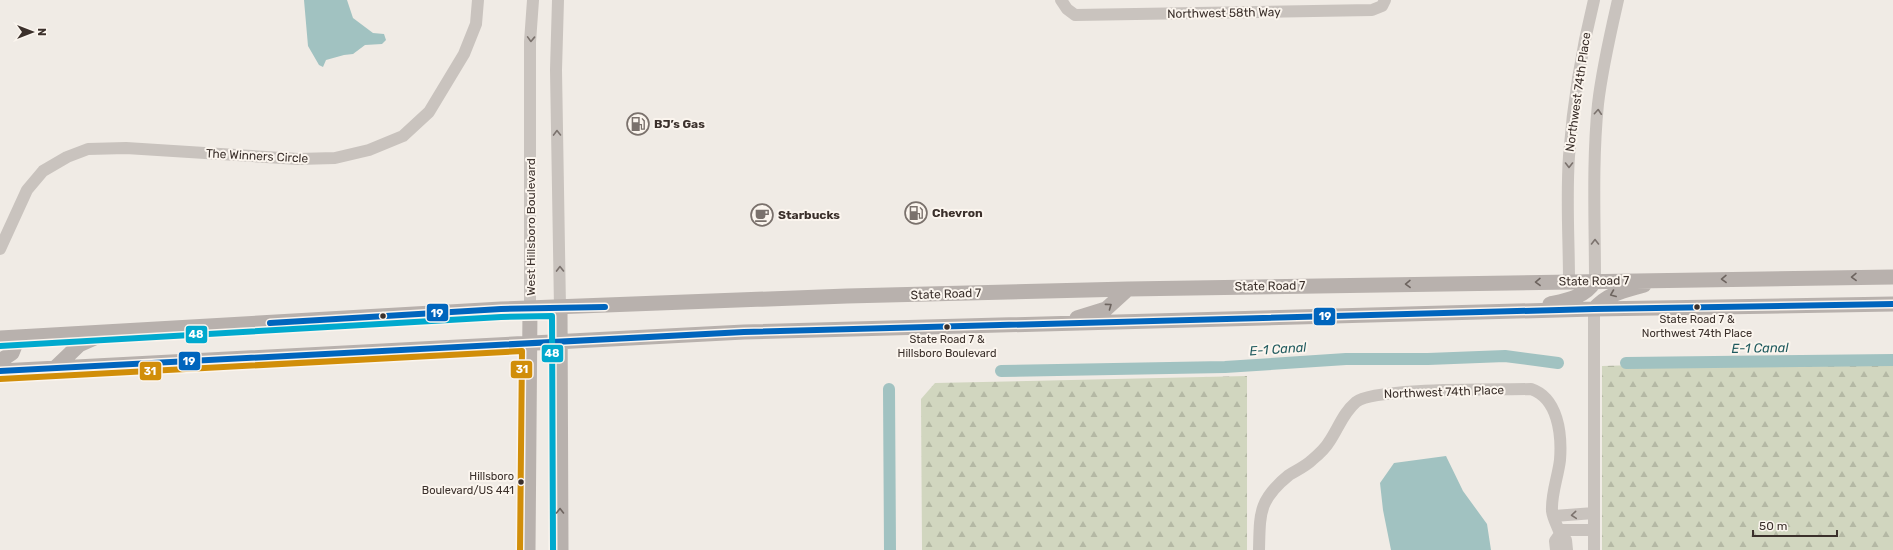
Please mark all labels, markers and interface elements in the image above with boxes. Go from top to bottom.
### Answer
street label: Northwest 58th Way [1167,5,1281,21]
north arrow [12,12,52,52]
text: N [35,28,48,36]
street label: Northwest 74th Place [1563,31,1593,153]
one-way arrow [526,36,535,42]
one-way arrow [1593,109,1602,115]
fuel station icon: BJ’s Gas [625,111,651,137]
place label: BJ’s Gas [654,117,705,131]
one-way arrow [553,130,561,136]
street label: The Winners Circle [205,146,309,166]
street label: West Hillsboro Boulevard [524,158,538,296]
one-way arrow [1565,162,1573,168]
fuel station icon: Chevron [903,200,929,226]
cafe icon: Starbucks [749,202,775,228]
place label: Chevron [932,206,983,220]
place label: Starbucks [778,208,840,222]
one-way arrow [1591,239,1599,245]
one-way arrow [555,266,564,272]
street label: State Road 7 [1559,273,1629,289]
one-way arrow [1851,273,1857,281]
one-way arrow [1721,275,1727,283]
street label: State Road 7 [1235,278,1305,294]
one-way arrow [1535,278,1541,286]
one-way arrow [1405,280,1411,288]
street label: State Road 7 [910,286,982,302]
one-way arrow [1610,290,1617,298]
marker: State Road 7 & Northwest 74th Place [1692,302,1702,312]
line badge: 19 [426,303,449,322]
one-way arrow [1104,304,1111,311]
text: 19 [431,307,443,320]
line badge: 19 [1313,307,1336,326]
text: 19 [1319,310,1331,323]
unlabelled marker [378,311,388,321]
place label: State Road 7 & Northwest 74th Place [1642,313,1752,340]
marker: State Road 7 & Hillsboro Boulevard [942,322,952,332]
line badge: 48 [185,325,208,344]
text: 48 [189,328,203,341]
place label: State Road 7 & Hillsboro Boulevard [898,333,996,360]
water label: E-1 Canal [1249,339,1308,358]
water label: E-1 Canal [1731,340,1789,356]
line badge: 48 [541,344,564,363]
text: 48 [545,347,559,360]
line badge: 19 [178,351,201,371]
text: 19 [183,355,195,368]
line badge: 31 [510,360,533,379]
line badge: 31 [139,361,162,381]
text: 31 [516,363,528,376]
text: 31 [144,365,156,378]
street label: Northwest 74th Place [1384,383,1505,401]
place label: Hillsboro Boulevard/US 441 [422,470,514,497]
marker: Hillsboro Boulevard/US 441 [516,477,526,487]
one-way arrow [556,508,564,514]
one-way arrow [1571,510,1577,519]
scale bar [1753,512,1837,538]
text: 50 m [1759,519,1787,533]

